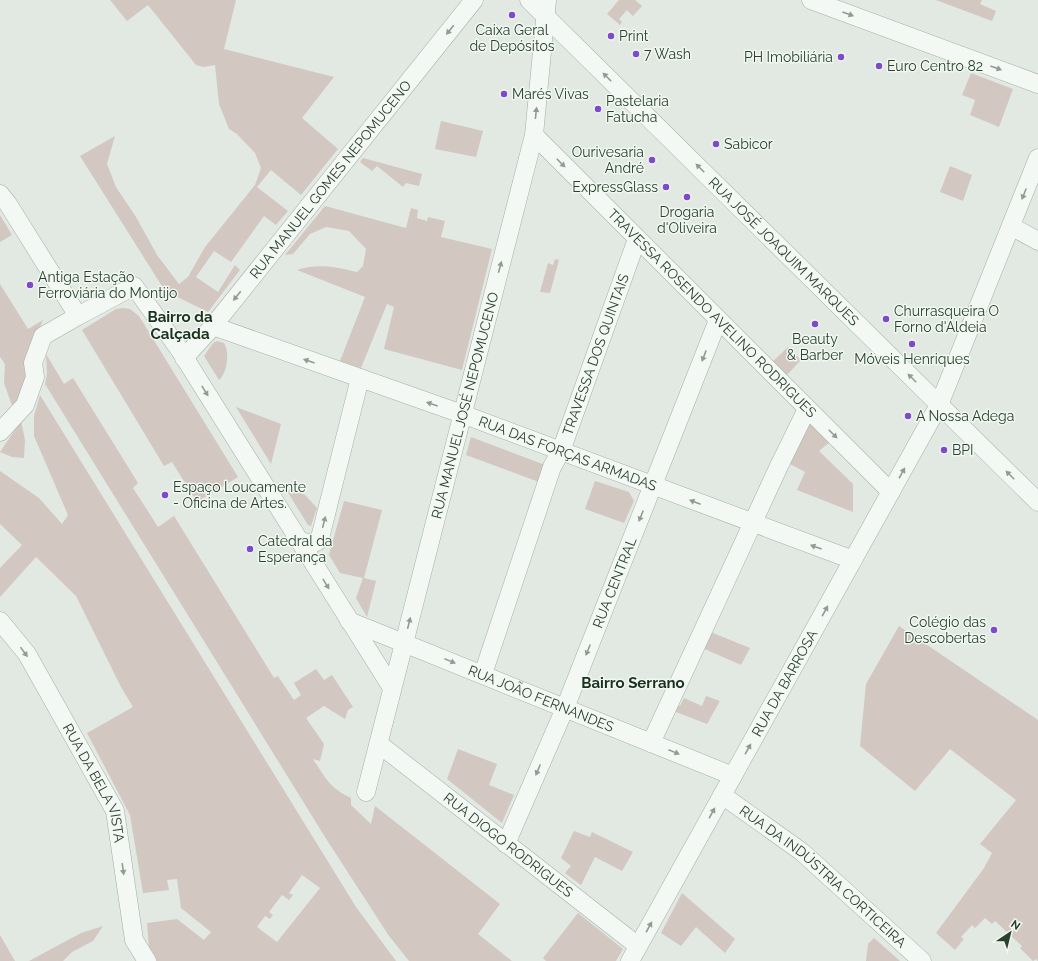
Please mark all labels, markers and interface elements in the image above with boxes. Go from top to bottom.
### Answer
marker: Caixa Geral de Depósitos [507,10,517,20]
one-way arrow [842,11,854,17]
place label: Caixa Geral de Depósitos [469,22,555,54]
one-way arrow [446,25,454,36]
place label: Print [619,28,649,44]
marker: Print [606,31,616,41]
place label: 7 Wash [644,46,691,62]
marker: 7 Wash [631,49,641,59]
place label: PH Imobiliária [744,49,833,65]
marker: PH Imobiliária [836,52,846,62]
place label: Euro Centro 82 [887,58,983,74]
marker: Euro Centro 82 [874,61,884,71]
one-way arrow [990,66,1002,72]
one-way arrow [602,72,612,82]
street label: RUA MANUEL GOMES NEPOMUCENO [246,77,415,282]
place label: Marés Vivas [512,86,589,102]
marker: Marés Vivas [499,89,509,99]
place label: Pastelaria Fatucha [606,93,669,125]
marker: Pastelaria Fatucha [593,104,603,114]
one-way arrow [533,107,539,119]
place label: Sabicor [724,136,773,152]
marker: Sabicor [711,139,721,149]
place label: Ourivesaria André [572,144,644,176]
marker: Ourivesaria André [647,155,657,165]
one-way arrow [556,158,566,168]
one-way arrow [695,163,705,173]
street label: RUA JOSÉ JOAQUIM MARQUES [706,174,863,329]
place label: ExpressGlass [572,179,658,195]
marker: ExpressGlass [661,182,671,192]
one-way arrow [1020,189,1026,201]
marker: Drogaria d'Oliveira [682,192,692,202]
place label: Drogaria d'Oliveira [657,204,717,236]
street label: TRAVESSA ROSENDO AVELINO RODRIGUES [605,206,820,421]
one-way arrow [497,260,503,272]
place label: Antiga Estação Ferroviária do Montijo [38,269,177,301]
street label: TRAVESSA DOS QUINTAIS [559,271,632,438]
marker: Antiga Estação Ferroviária do Montijo [25,280,35,290]
one-way arrow [233,290,242,301]
street label: RUA MANUEL JOSÉ NEPOMUCENO [428,290,502,520]
place label: Churrasqueira O Forno d'Aldeia [894,303,999,335]
district label: Bairro da Calçada [147,308,213,343]
marker: Churrasqueira O Forno d'Aldeia [881,314,891,324]
marker: Beauty & Barber [810,319,820,329]
place label: Beauty & Barber [787,331,843,363]
marker: Móveis Henriques [907,339,917,349]
one-way arrow [700,350,706,362]
place label: Móveis Henriques [854,351,970,367]
one-way arrow [303,357,315,363]
one-way arrow [907,373,917,383]
one-way arrow [201,386,209,396]
one-way arrow [426,400,438,406]
place label: A Nossa Adega [916,408,1014,424]
marker: A Nossa Adega [903,411,913,421]
street label: RUA DAS FORÇAS ARMADAS [476,413,660,494]
one-way arrow [828,430,838,439]
place label: BPI [952,442,974,458]
marker: BPI [939,445,949,455]
one-way arrow [898,467,905,479]
one-way arrow [1005,470,1015,480]
place label: Espaço Loucamente - Oficina de Artes. [173,479,306,511]
marker: Espaço Loucamente - Oficina de Artes. [160,490,170,500]
one-way arrow [688,498,700,504]
one-way arrow [638,511,644,523]
one-way arrow [321,516,327,528]
place label: Catedral da Esperança [258,533,332,565]
street label: RUA CENTRAL [589,535,640,630]
marker: Catedral da Esperança [245,544,255,554]
one-way arrow [810,544,822,550]
one-way arrow [322,579,330,589]
one-way arrow [821,605,828,617]
place label: Colégio das Descobertas [904,614,986,646]
one-way arrow [406,617,412,629]
marker: Colégio das Descobertas [989,625,999,635]
street label: RUA DA BARROSA [748,626,821,739]
one-way arrow [584,644,590,656]
one-way arrow [20,646,29,657]
one-way arrow [445,658,456,664]
street label: RUA JOÃO FERNANDES [466,662,617,735]
district label: Bairro Serrano [581,674,685,692]
street label: RUA DA BELA VISTA [60,721,128,844]
one-way arrow [744,743,751,755]
one-way arrow [669,750,681,756]
one-way arrow [535,764,541,775]
street label: RUA DIOGO RODRIGUES [440,789,577,901]
street label: RUA DA INDÚSTRIA CORTICEIRA [737,802,910,951]
one-way arrow [709,807,716,819]
one-way arrow [120,863,126,875]
north arrow [990,913,1030,953]
text: N [1008,917,1023,933]
one-way arrow [646,921,652,933]

